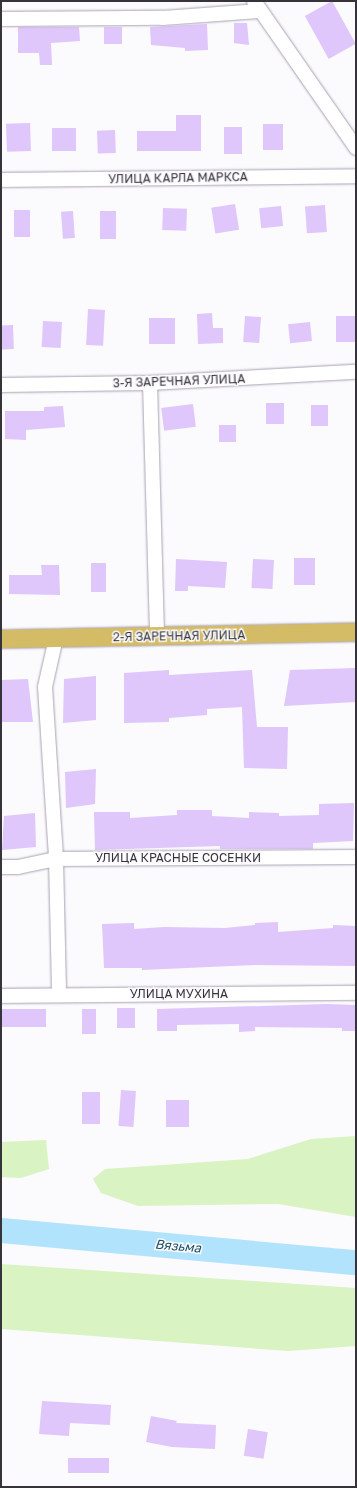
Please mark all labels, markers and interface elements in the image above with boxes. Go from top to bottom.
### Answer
street label: УЛИЦА КАРЛА МАРКСА [108,170,248,186]
street label: 3-Я ЗАРЕЧНАЯ УЛИЦА [113,371,245,391]
street label: 2-Я ЗАРЕЧНАЯ УЛИЦА [113,628,245,644]
street label: УЛИЦА КРАСНЫЕ СОСЕНКИ [95,851,261,865]
street label: УЛИЦА МУХИНА [130,987,228,1001]
water label: Вязьма [154,1236,202,1256]

